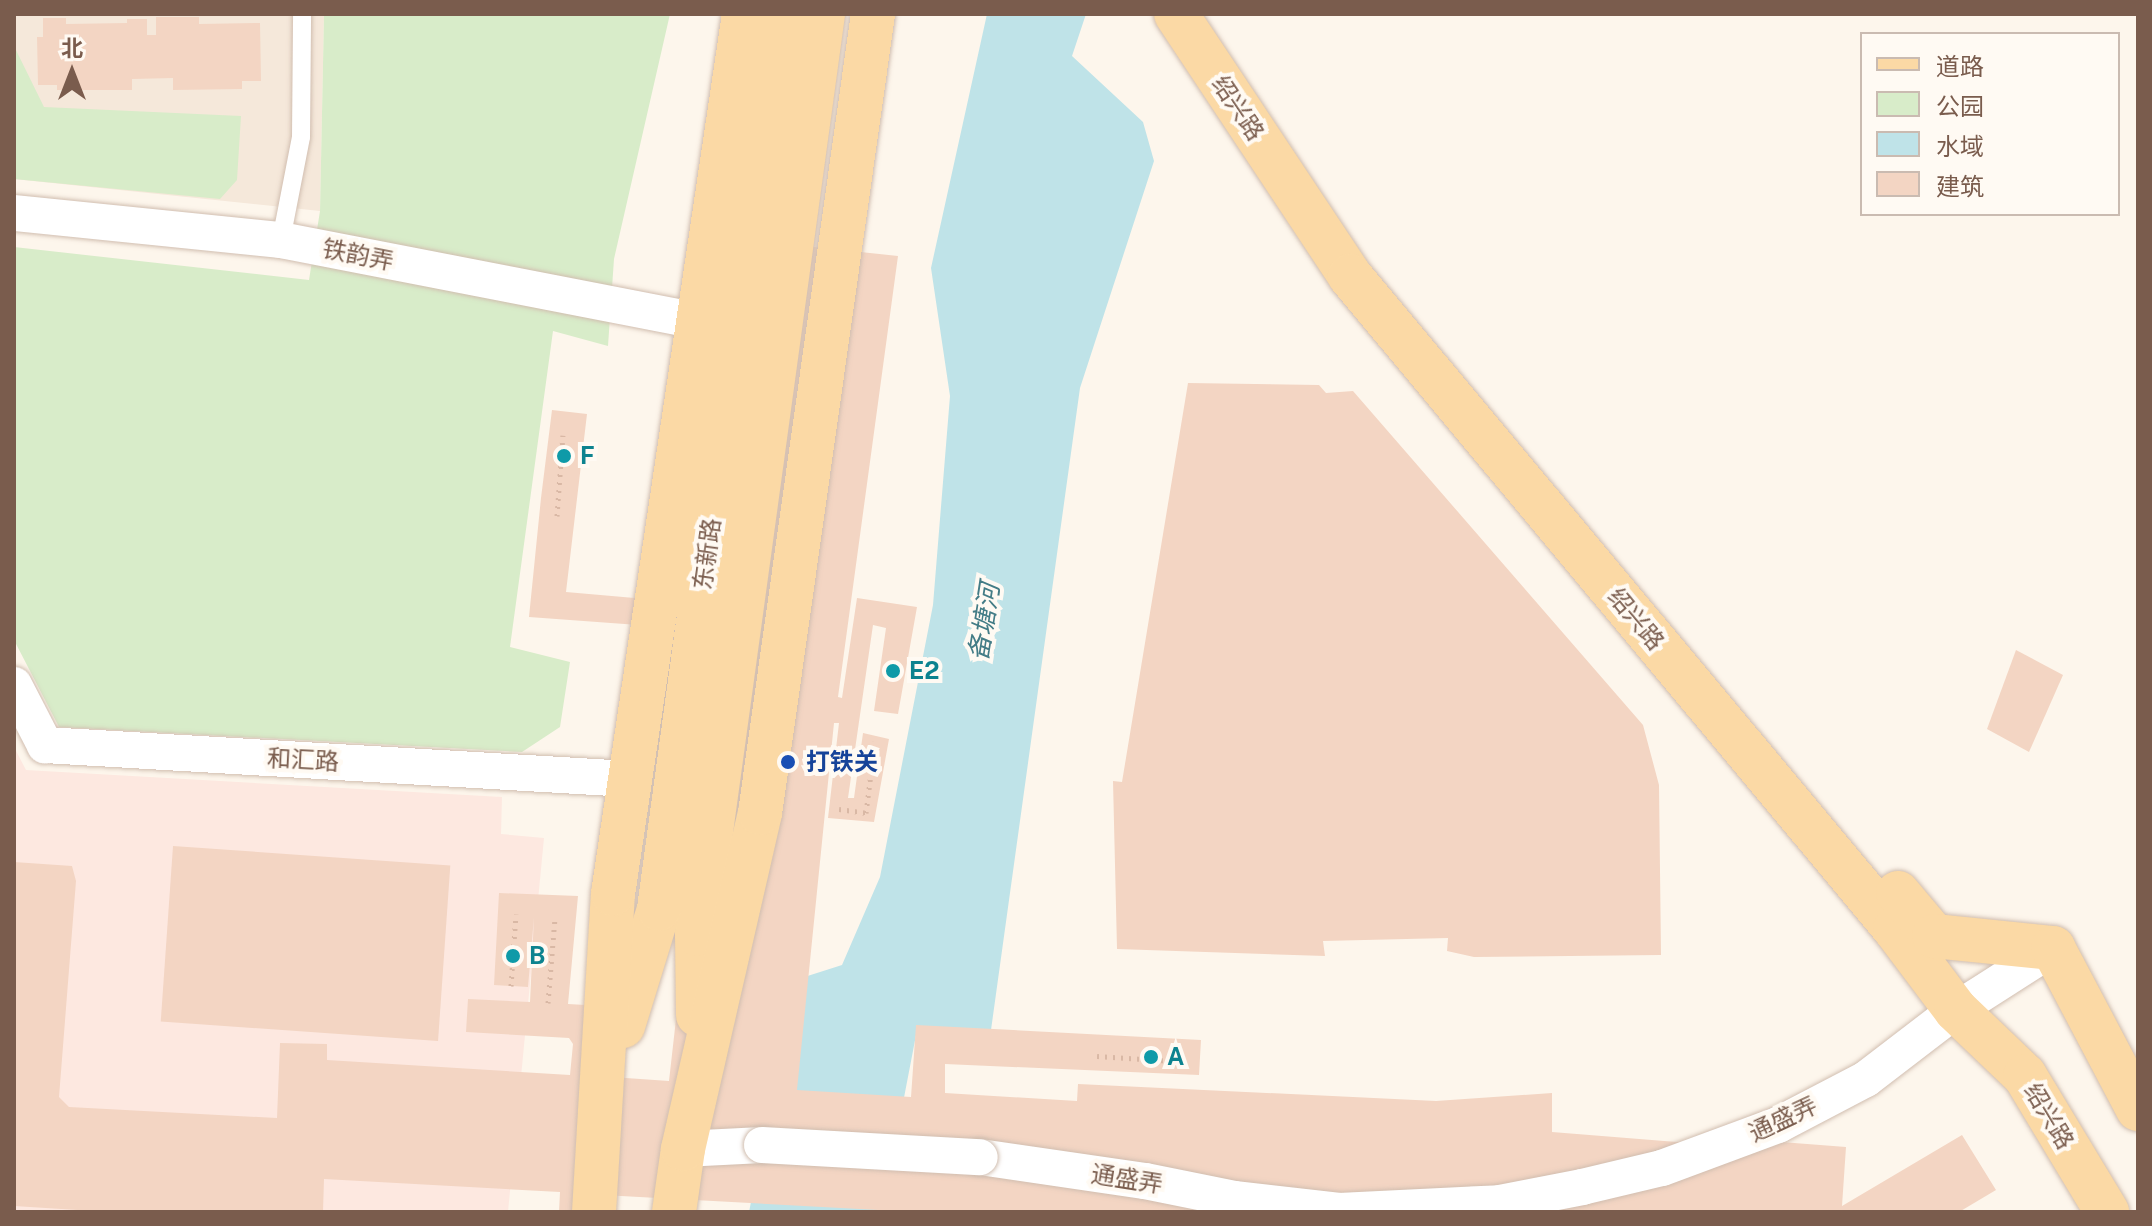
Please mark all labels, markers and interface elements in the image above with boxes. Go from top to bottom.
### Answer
north arrow [32,32,112,112]
legend [1860,32,2120,216]
text: 北 [61,35,83,61]
text: 道路 [1936,52,1984,80]
street label: 绍兴路 [1206,70,1270,146]
text: 公园 [1936,92,1984,120]
text: 水域 [1936,132,1984,160]
text: 建筑 [1936,172,1984,200]
street label: 铁韵弄 [320,234,396,276]
place label: F [580,442,595,470]
marker: F [555,447,573,465]
street label: 东新路 [688,516,726,592]
water label: 备塘河 [962,581,1006,663]
street label: 绍兴路 [1602,582,1670,656]
place label: E2 [909,657,939,685]
marker: E2 [884,662,902,680]
street label: 和汇路 [266,744,340,776]
place label: 打铁关 [806,748,878,776]
marker: 打铁关 [777,751,799,773]
place label: B [529,942,545,970]
marker: B [504,947,522,965]
place label: A [1167,1043,1184,1071]
marker: A [1142,1048,1160,1066]
street label: 绍兴路 [2018,1078,2080,1154]
street label: 通盛弄 [1744,1091,1822,1147]
street label: 通盛弄 [1089,1159,1165,1199]

